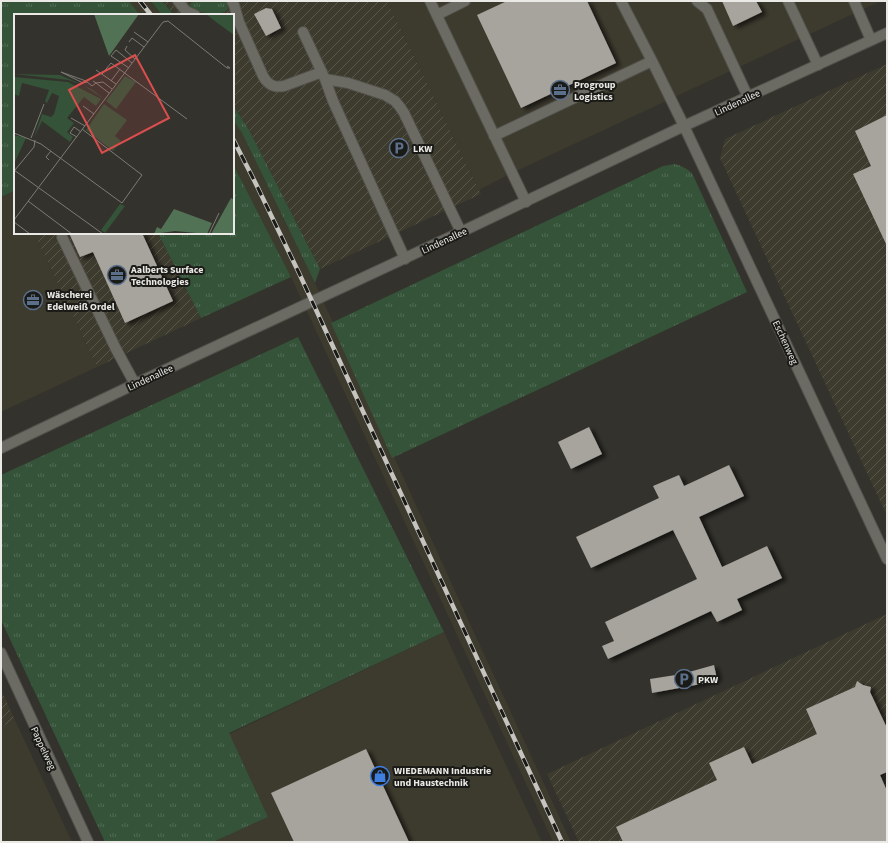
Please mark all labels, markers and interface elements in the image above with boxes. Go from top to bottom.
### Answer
inset map [14,14,234,234]
place label: Progroup Logistics [574,78,616,104]
office icon: Progroup Logistics [549,79,571,101]
street label: Lindenallee [712,86,763,120]
parking icon: LKW [388,137,410,159]
place label: LKW [413,142,432,156]
street label: Lindenallee [419,224,470,258]
place label: Aalberts Surface Technologies [130,263,203,289]
office icon: Aalberts Surface Technologies [106,264,128,286]
place label: Wäscherei Edelweiß Ordel [47,288,115,314]
office icon: Wäscherei Edelweiß Ordel [22,289,44,311]
street label: Eschenweg [769,318,801,367]
street label: Lindenallee [125,361,176,395]
parking icon: PKW [673,668,695,690]
place label: PKW [698,673,718,687]
street label: Pappelweg [27,725,59,772]
place label: WIEDEMANN Industrie und Haustechnik [394,764,491,790]
shop icon: WIEDEMANN Industrie und Haustechnik [369,765,391,787]

